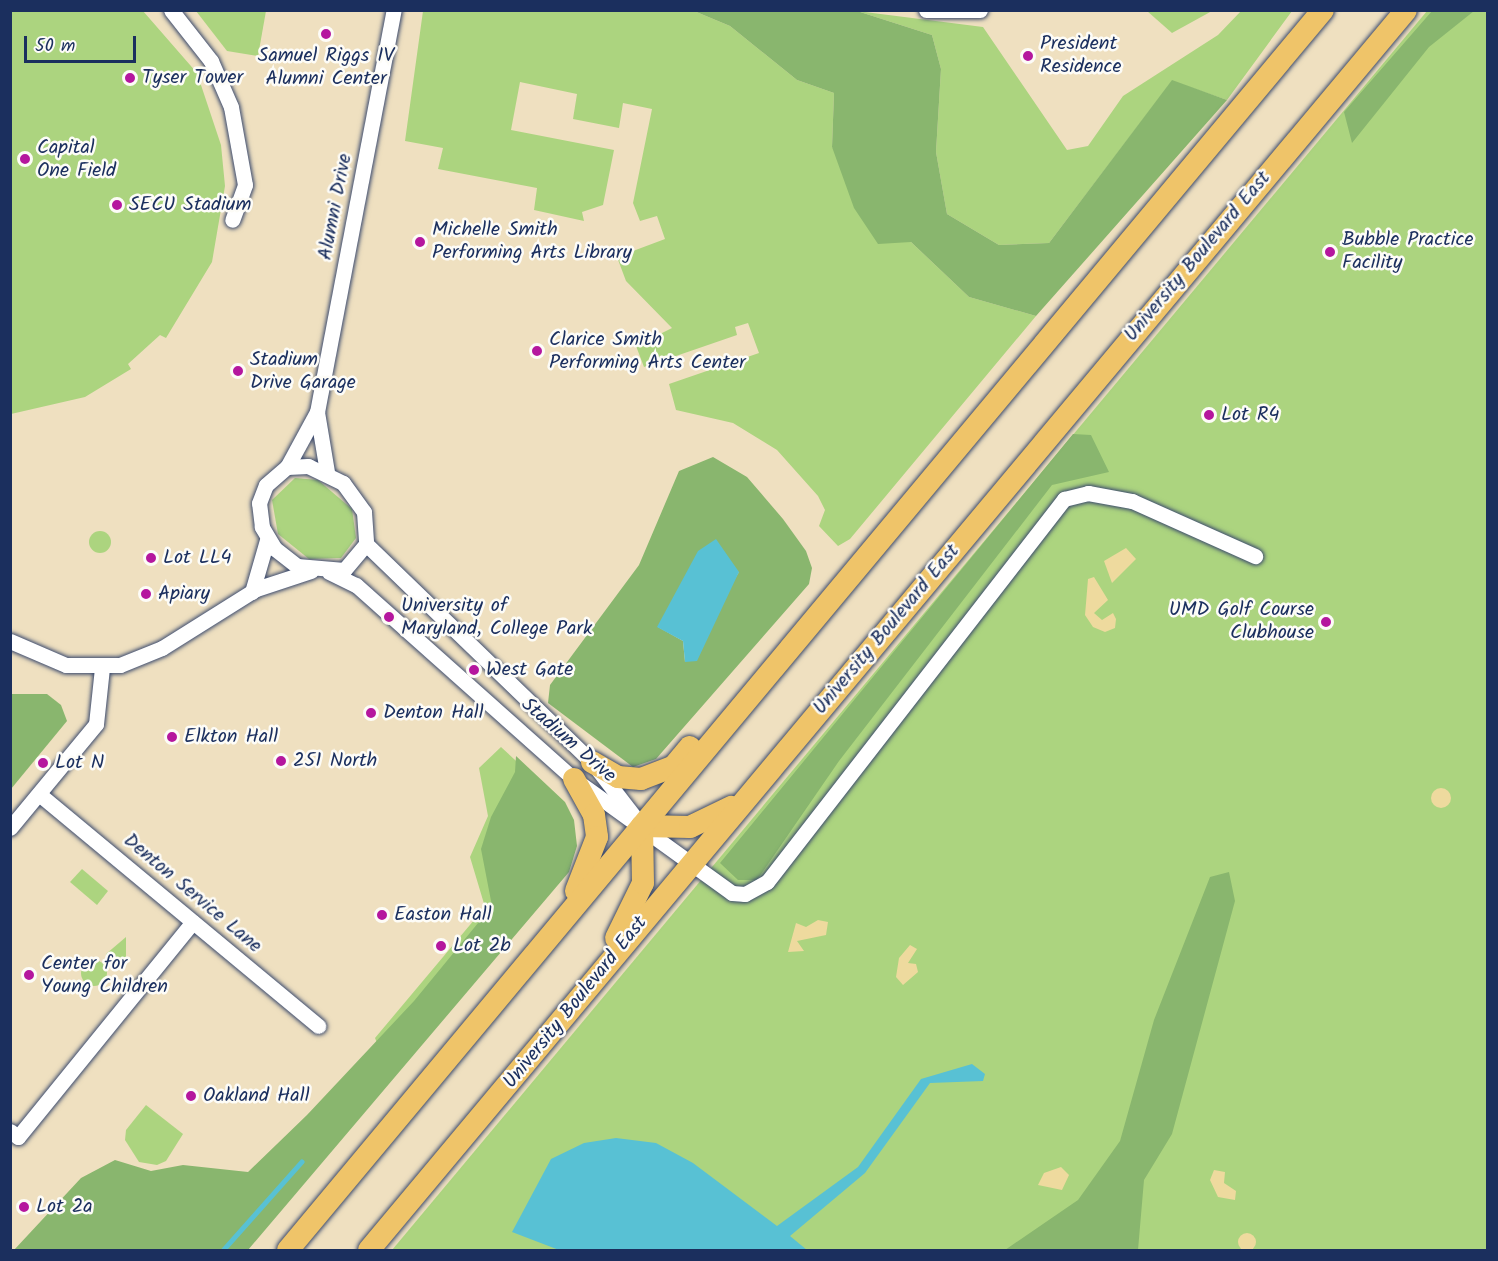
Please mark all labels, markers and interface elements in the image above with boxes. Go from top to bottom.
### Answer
scale bar [27,24,140,62]
marker: Samuel Riggs IV Alumni Center [319,27,333,41]
text: 50 m [35,32,75,61]
place label: President Residence [1040,33,1121,80]
place label: Samuel Riggs IV Alumni Center [258,44,394,91]
marker: President Residence [1021,49,1035,63]
place label: Tyser Tower [142,66,243,90]
marker: Tyser Tower [123,71,137,85]
place label: Capital One Field [37,136,116,183]
marker: Capital One Field [18,152,32,166]
street label: Alumni Drive [314,152,358,262]
street label: University Boulevard East [1120,167,1276,347]
place label: SECU Stadium [129,193,251,217]
marker: SECU Stadium [110,198,124,212]
place label: Michelle Smith Performing Arts Library [432,219,632,266]
place label: Bubble Practice Facility [1342,228,1473,275]
marker: Michelle Smith Performing Arts Library [413,235,427,249]
marker: Bubble Practice Facility [1323,245,1337,259]
place label: Clarice Smith Performing Arts Center [549,328,746,375]
marker: Clarice Smith Performing Arts Center [530,344,544,358]
place label: Stadium Drive Garage [250,348,356,395]
marker: Stadium Drive Garage [231,364,245,378]
place label: Lot R4 [1221,403,1279,427]
marker: Lot R4 [1202,408,1216,422]
street label: University Boulevard East [809,540,965,720]
place label: Lot LL4 [163,546,232,570]
marker: Lot LL4 [144,551,158,565]
place label: Apiary [158,582,210,606]
marker: Apiary [139,587,153,601]
place label: University of Maryland, College Park [401,594,592,641]
place label: UMD Golf Course Clubhouse [1169,598,1314,645]
marker: University of Maryland, College Park [382,610,396,624]
marker: UMD Golf Course Clubhouse [1319,615,1333,629]
place label: West Gate [486,658,573,682]
marker: West Gate [467,663,481,677]
street label: Stadium Drive [516,693,620,789]
place label: Denton Hall [383,701,484,725]
marker: Denton Hall [364,706,378,720]
place label: Elkton Hall [184,725,278,749]
marker: Elkton Hall [165,730,179,744]
place label: 251 North [293,749,377,773]
place label: Lot N [55,751,104,775]
marker: 251 North [274,754,288,768]
marker: Lot N [36,756,50,770]
street label: Denton Service Lane [118,829,266,959]
place label: Easton Hall [394,903,492,927]
marker: Easton Hall [375,908,389,922]
street label: University Boulevard East [499,912,653,1094]
place label: Lot 2b [453,934,511,958]
marker: Lot 2b [434,939,448,953]
place label: Center for Young Children [41,952,168,999]
marker: Center for Young Children [22,968,36,982]
place label: Oakland Hall [203,1084,310,1108]
marker: Oakland Hall [184,1089,198,1103]
place label: Lot 2a [36,1195,93,1219]
marker: Lot 2a [17,1200,31,1214]

